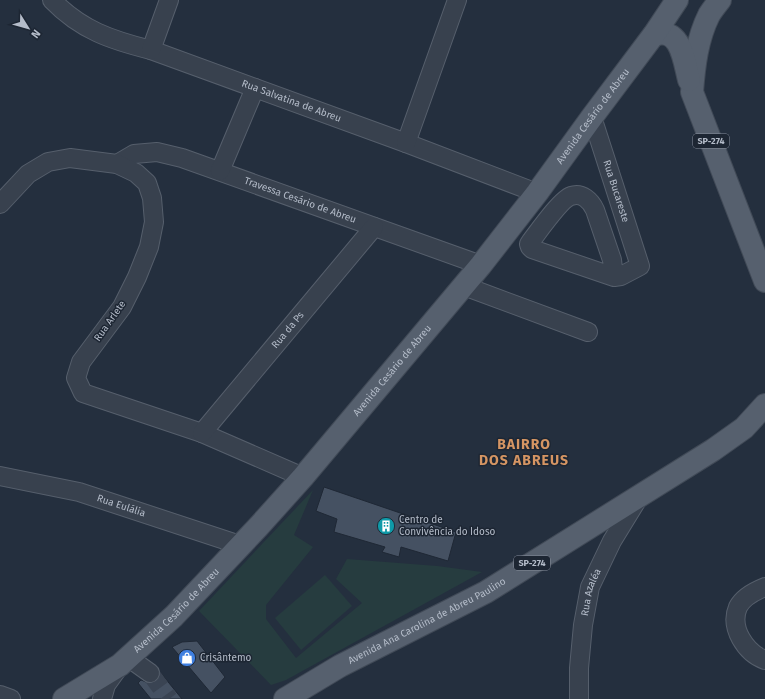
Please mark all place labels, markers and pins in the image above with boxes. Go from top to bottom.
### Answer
place label: Centro de Convivência do Idoso [399,514,496,538]
building icon: Centro de Convivência do Idoso [376,516,396,536]
shop icon: Crisântemo [177,648,197,668]
place label: Crisântemo [200,652,251,664]

